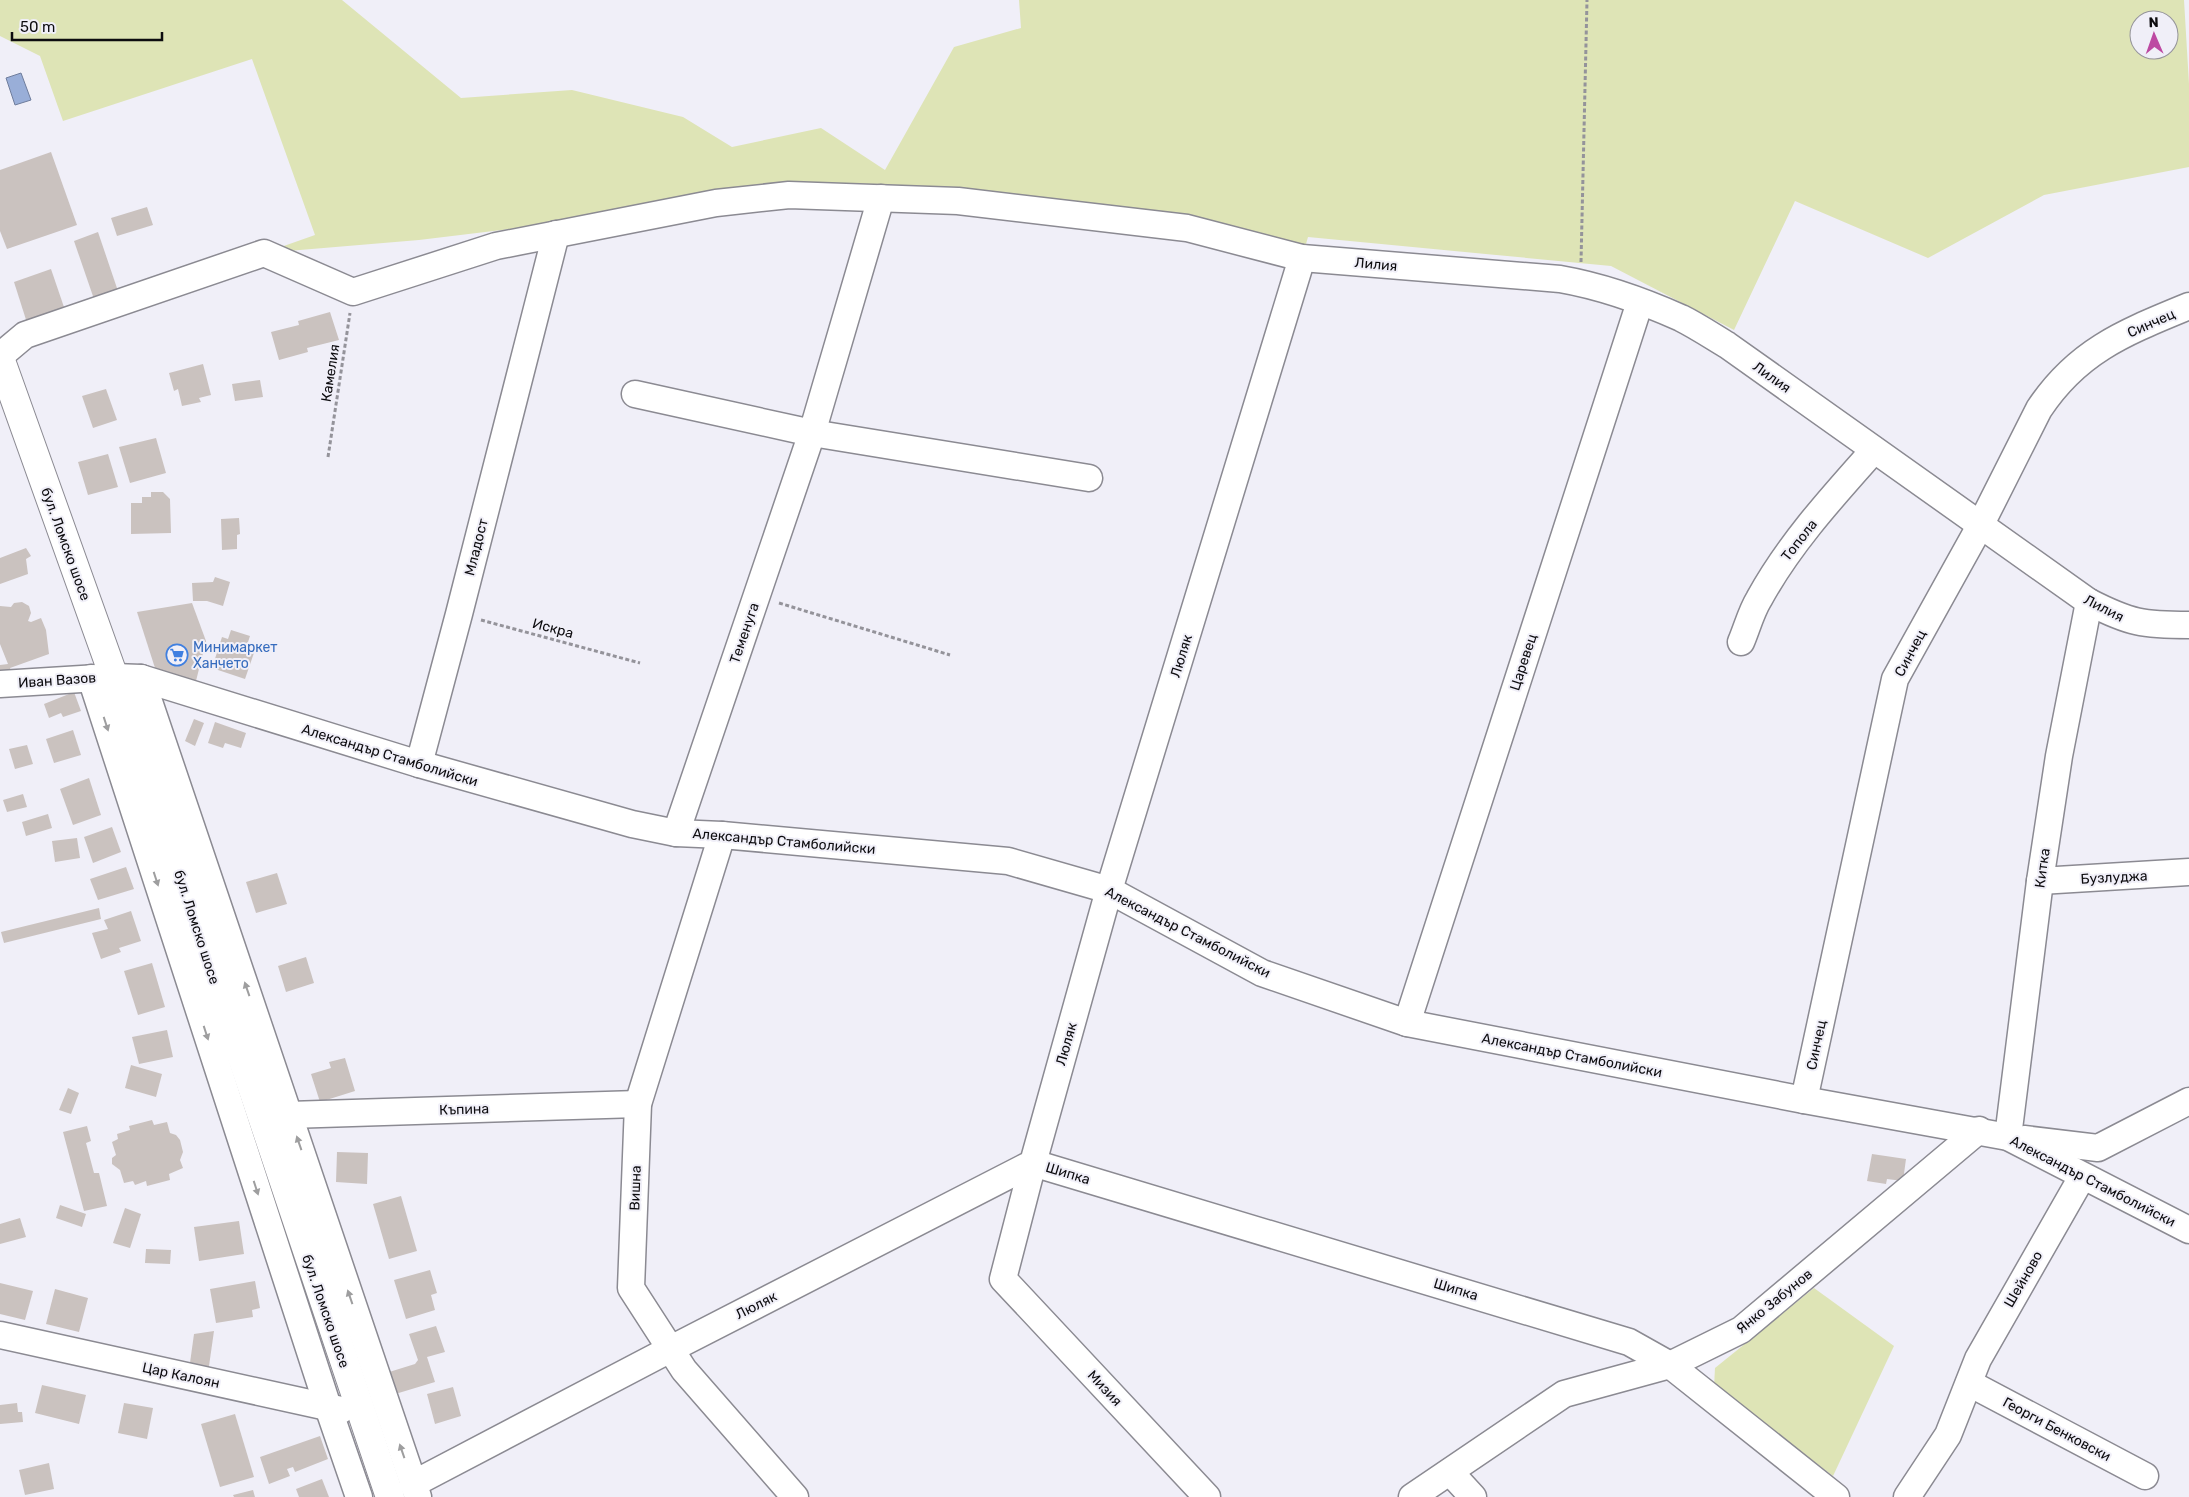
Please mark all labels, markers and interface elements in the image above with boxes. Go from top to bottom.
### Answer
scale bar [12,10,162,42]
north arrow [2129,10,2179,60]
text: N [2148,14,2159,31]
text: 50 m [20,18,55,36]
street label: Лилия [1354,254,1398,275]
street label: Синчец [2125,305,2178,342]
street label: Камелия [318,343,343,403]
street label: Лилия [1749,358,1794,397]
street label: бул. Ломско шосе [37,485,94,603]
street label: Топола [1778,516,1821,565]
street label: Младост [461,517,492,577]
street label: Лилия [2081,591,2127,626]
street label: Теменуга [726,600,763,666]
street label: Искра [531,615,575,642]
street label: Синчец [1891,627,1930,680]
street label: Царевец [1506,631,1541,693]
street label: Люляк [1167,632,1196,680]
place label: Минимаркет Ханчето [193,639,278,672]
supermarket icon: Минимаркет Ханчето [165,643,189,667]
street label: Иван Вазов [17,669,97,692]
one-way arrow [102,717,110,732]
street label: Александър Стамболийски [300,721,480,790]
street label: Александър Стамболийски [692,825,876,858]
street label: Китка [2031,847,2054,889]
street label: Бузлуджа [2080,867,2148,888]
street label: бул. Ломско шосе [170,868,223,986]
one-way arrow [153,871,160,886]
street label: Александър Стамболийски [1102,883,1273,982]
one-way arrow [242,981,250,996]
street label: Синчец [1803,1018,1830,1072]
street label: Люляк [1052,1020,1081,1068]
one-way arrow [203,1026,211,1041]
street label: Александър Стамболийски [1480,1030,1664,1081]
street label: Къпина [439,1100,489,1119]
street label: Александър Стамболийски [2007,1132,2178,1231]
one-way arrow [294,1135,302,1150]
street label: Шипка [1044,1159,1092,1188]
street label: Вишна [626,1165,645,1211]
one-way arrow [253,1180,261,1195]
street label: Шейново [2001,1248,2046,1310]
street label: бул. Ломско шосе [298,1252,353,1370]
street label: Янко Забунов [1733,1265,1816,1337]
street label: Шипка [1432,1275,1480,1304]
street label: Люляк [733,1288,780,1323]
one-way arrow [346,1289,354,1304]
street label: Цар Калоян [141,1359,221,1392]
street label: Мизия [1084,1367,1126,1410]
street label: Георги Бенковски [2000,1394,2114,1465]
one-way arrow [398,1443,406,1458]

